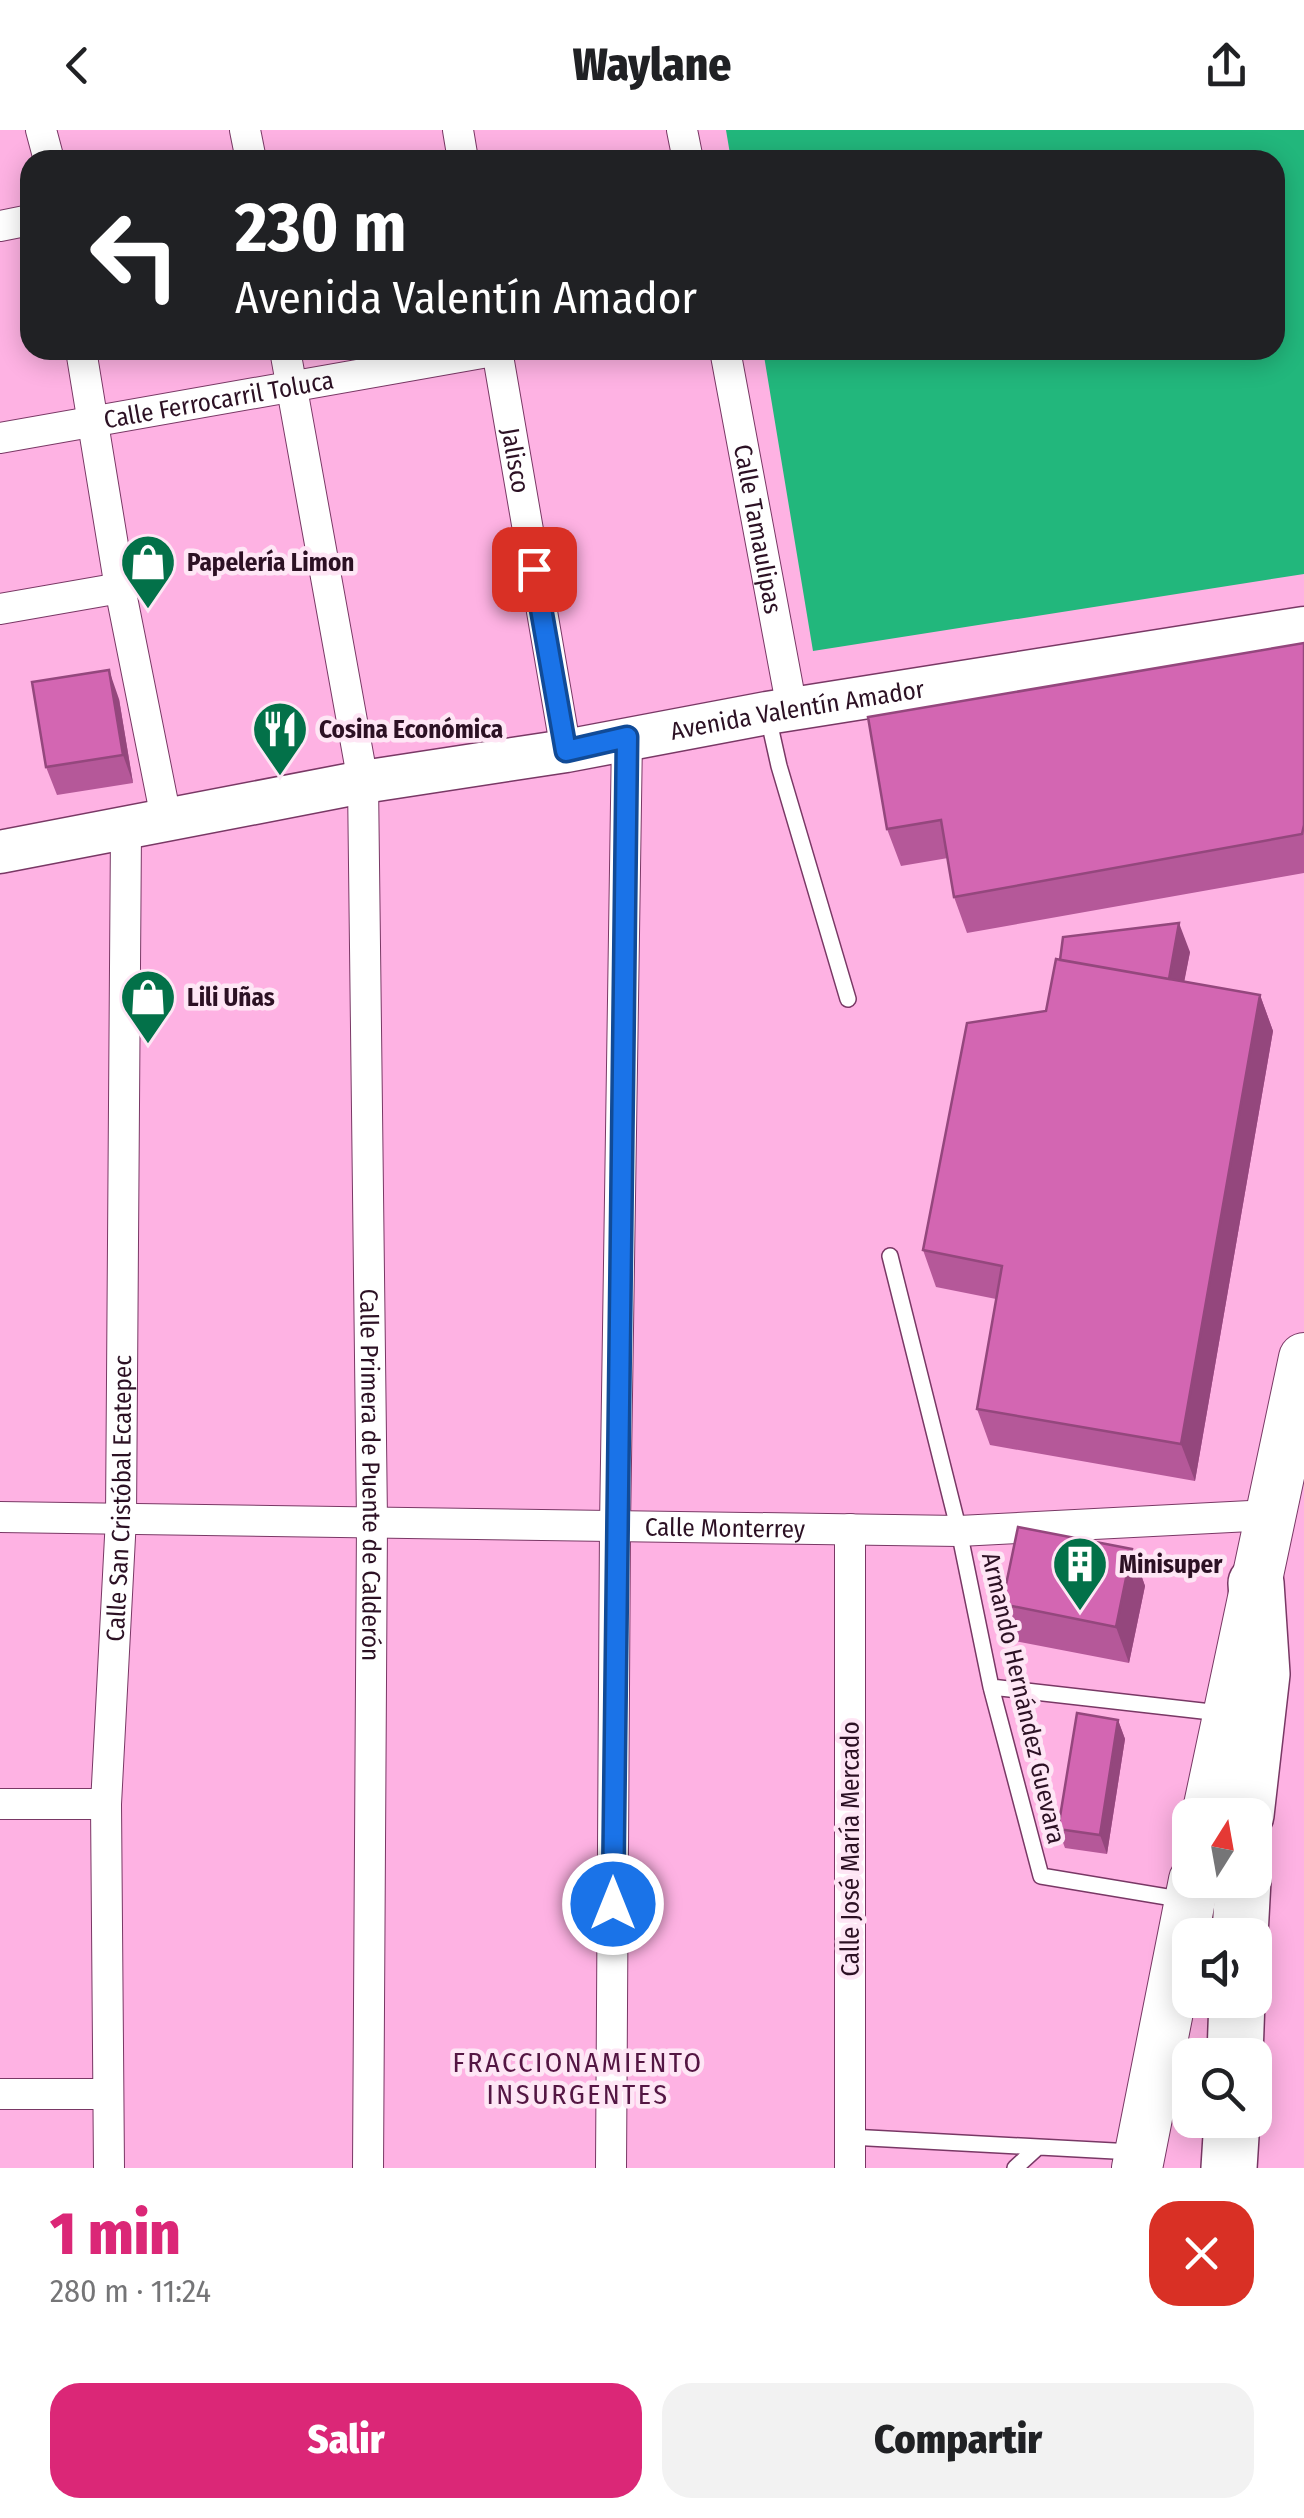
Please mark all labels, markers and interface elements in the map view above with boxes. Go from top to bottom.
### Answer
icon: back [50,38,105,93]
text: Waylane [573,38,731,92]
icon: share [1199,38,1254,93]
text: 230 m [235,186,407,270]
icon: left [70,190,200,320]
text: Avenida Valentín Amador [235,271,697,325]
street label: Calle Ferrocarril Toluca [101,365,336,435]
street label: Jalisco [495,426,535,496]
street label: Calle Tamaulipas [727,442,788,616]
pin [492,527,577,612]
shop icon: Papelería Limon [118,532,178,611]
icon: arrive [507,542,562,597]
place label: Papelería Limon [187,548,354,578]
street label: Avenida Valentín Amador [668,674,927,747]
restaurant icon: Cosina Económica [250,699,310,778]
place label: Cosina Económica [319,715,503,745]
shop icon: Lili Uñas [118,967,178,1046]
place label: Lili Uñas [187,983,275,1013]
street label: Calle Primera de Puente de Calderón [353,1288,386,1661]
street label: Calle San Cristóbal Ecatepec [101,1355,138,1642]
street label: Calle Monterrey [645,1512,805,1545]
building icon: Minisuper [1050,1534,1110,1613]
street label: Armando Hernández Guevara [975,1550,1071,1847]
place label: Minisuper [1119,1550,1223,1580]
street label: Calle José María Mercado [836,1721,866,1977]
north arrow [1172,1798,1272,1898]
map controls [1172,1798,1272,2138]
position arrow [561,1852,665,1956]
button: sound [1172,1918,1272,2018]
button: search [1172,2038,1272,2138]
district label: FRACCIONAMIENTO INSURGENTES [453,2046,703,2111]
text: 1 min [50,2198,181,2270]
button: close [1149,2201,1254,2306]
text: 280 m · 11:24 [50,2272,211,2310]
button: Salir [50,2383,642,2498]
button: Compartir [662,2383,1254,2498]

